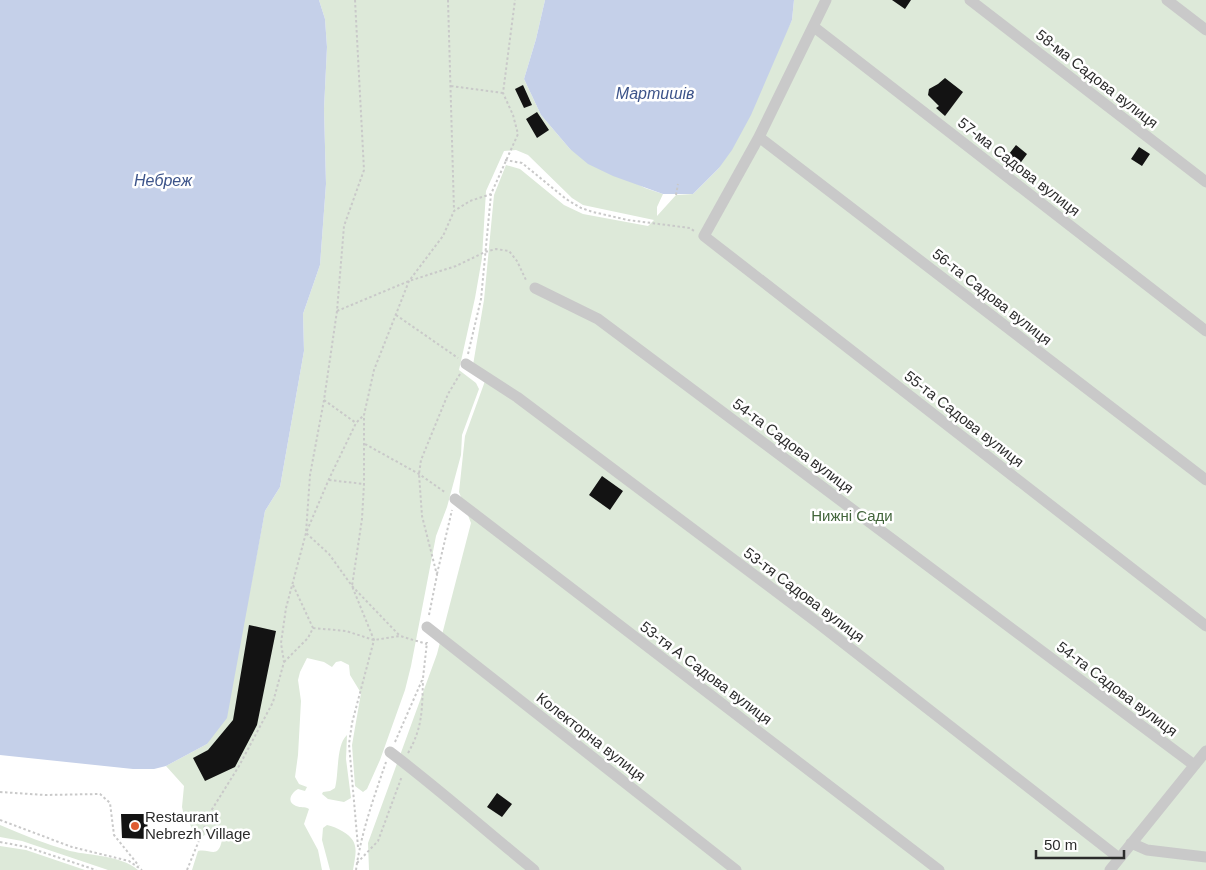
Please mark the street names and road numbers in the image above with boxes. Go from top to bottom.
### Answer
street label: 58-ма Садова вулиця [1033,26,1162,131]
street label: 57-ма Садова вулиця [955,114,1084,219]
street label: 56-та Садова вулиця [929,245,1055,348]
street label: 55-та Садова вулиця [901,367,1027,470]
street label: 54-та Садова вулиця [730,395,857,496]
street label: 53-тя Садова вулиця [741,544,868,645]
street label: 53-тя А Садова вулиця [637,618,775,728]
street label: 54-та Садова вулиця [1054,638,1181,739]
street label: Колекторна вулиця [534,689,649,784]

